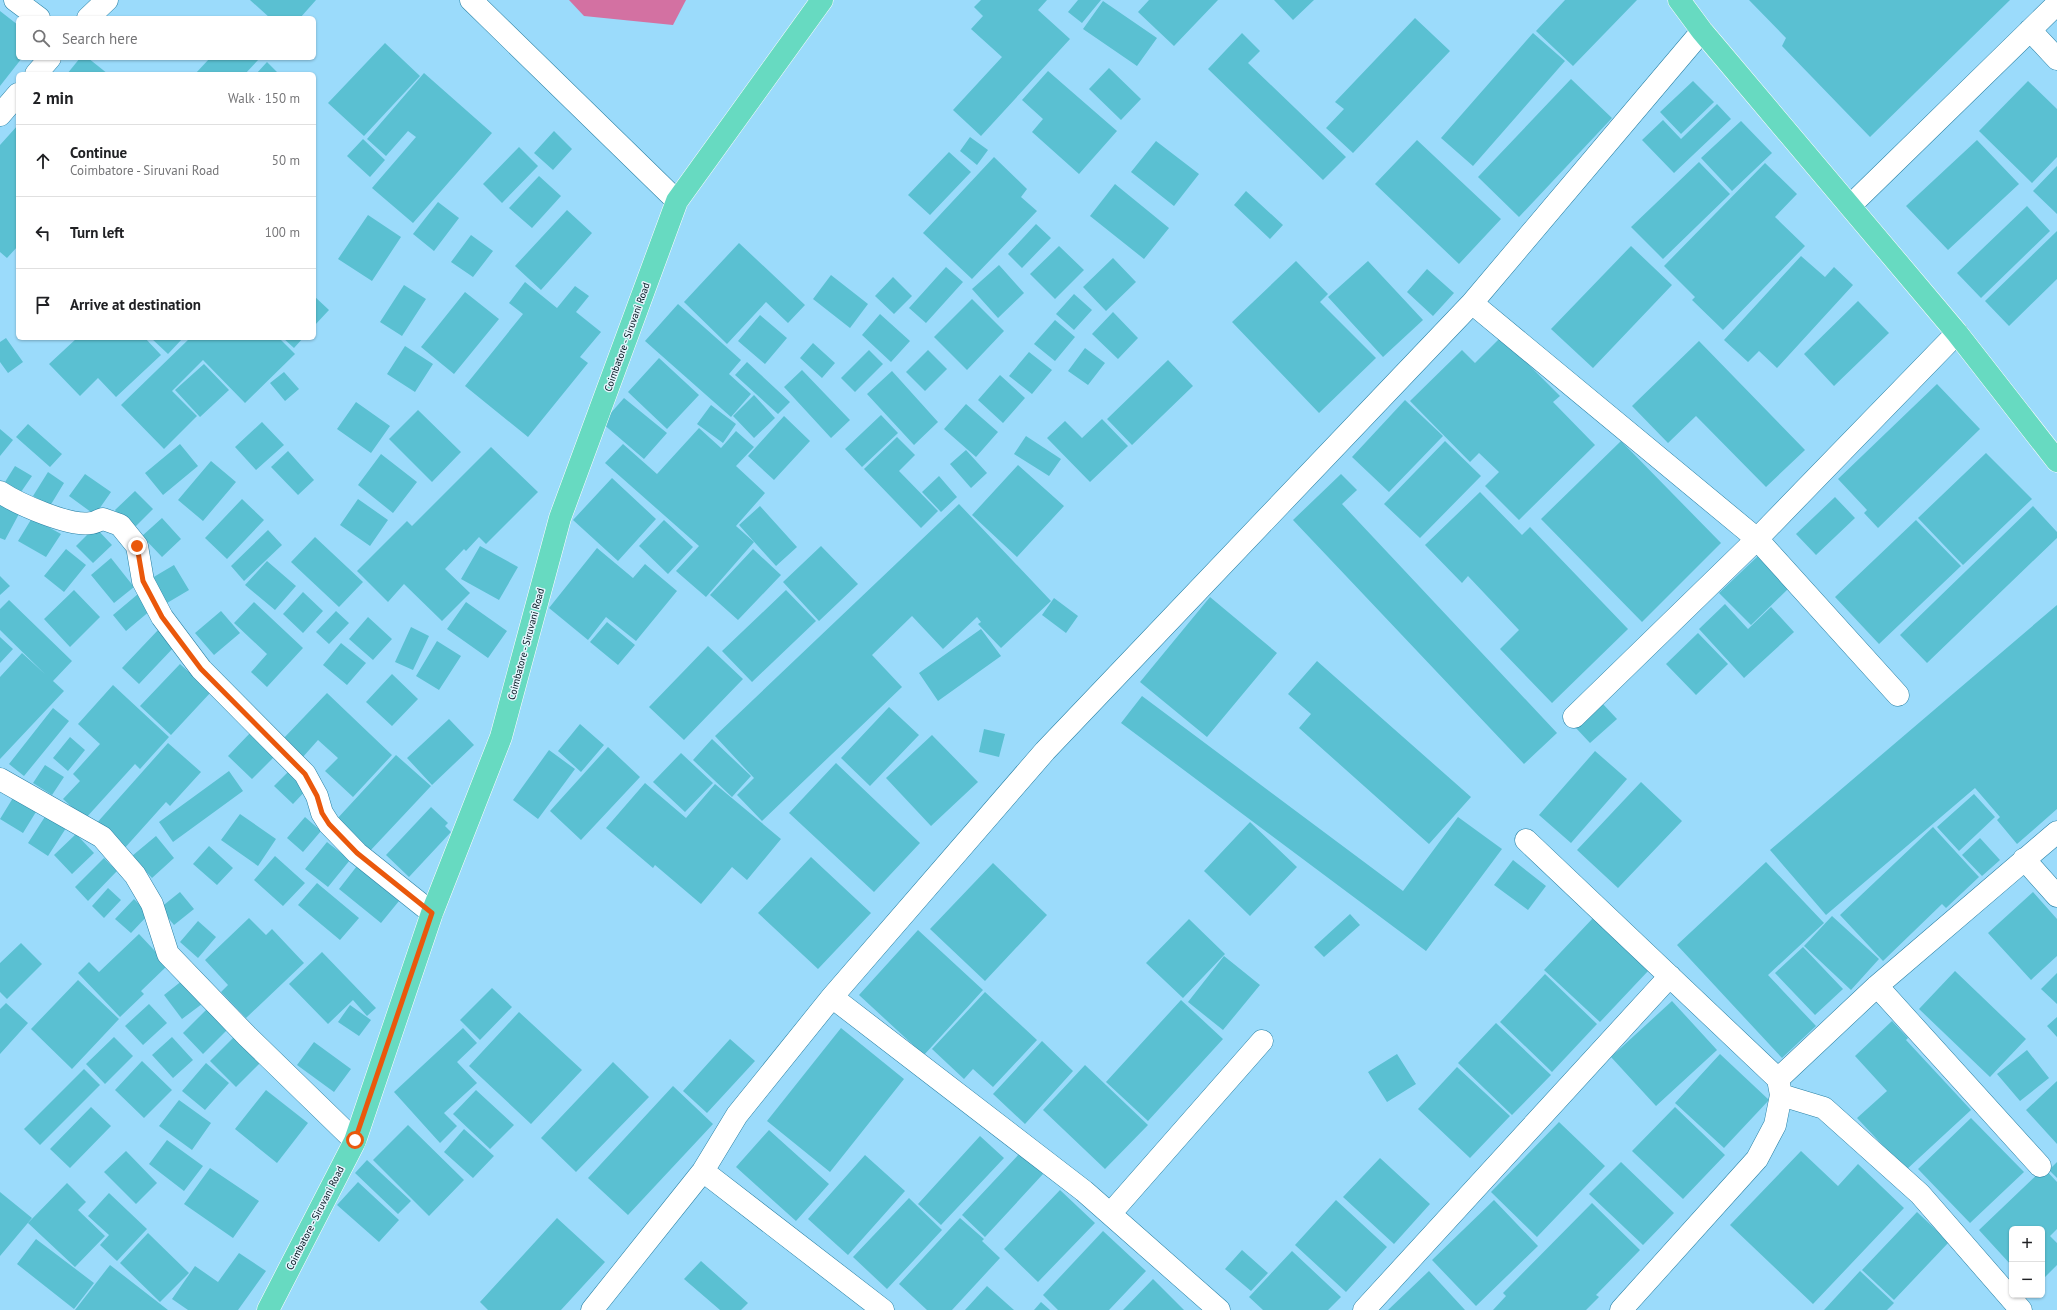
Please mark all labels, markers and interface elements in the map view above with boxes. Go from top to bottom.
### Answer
search box [16,16,316,60]
icon: search [30,27,52,49]
text: Search here [62,29,138,48]
text: 2 min [32,87,73,109]
text: Walk · 150 m [228,90,300,107]
text: Continue [70,143,127,162]
icon: ahead [32,150,54,172]
text: 50 m [272,152,300,169]
text: Coimbatore - Siruvani Road [70,162,219,179]
icon: left [32,222,54,244]
text: Turn left [70,223,124,242]
text: 100 m [265,224,300,241]
street label: Coimbatore - Siruvani Road [601,281,653,393]
icon: arrive [32,294,54,316]
text: Arrive at destination [70,295,201,314]
route end [128,537,146,555]
street label: Coimbatore - Siruvani Road [505,587,547,701]
route start [346,1131,364,1149]
street label: Coimbatore - Siruvani Road [283,1164,347,1272]
map controls [2009,1226,2045,1298]
button: + [2009,1226,2045,1262]
button: − [2009,1262,2045,1298]

